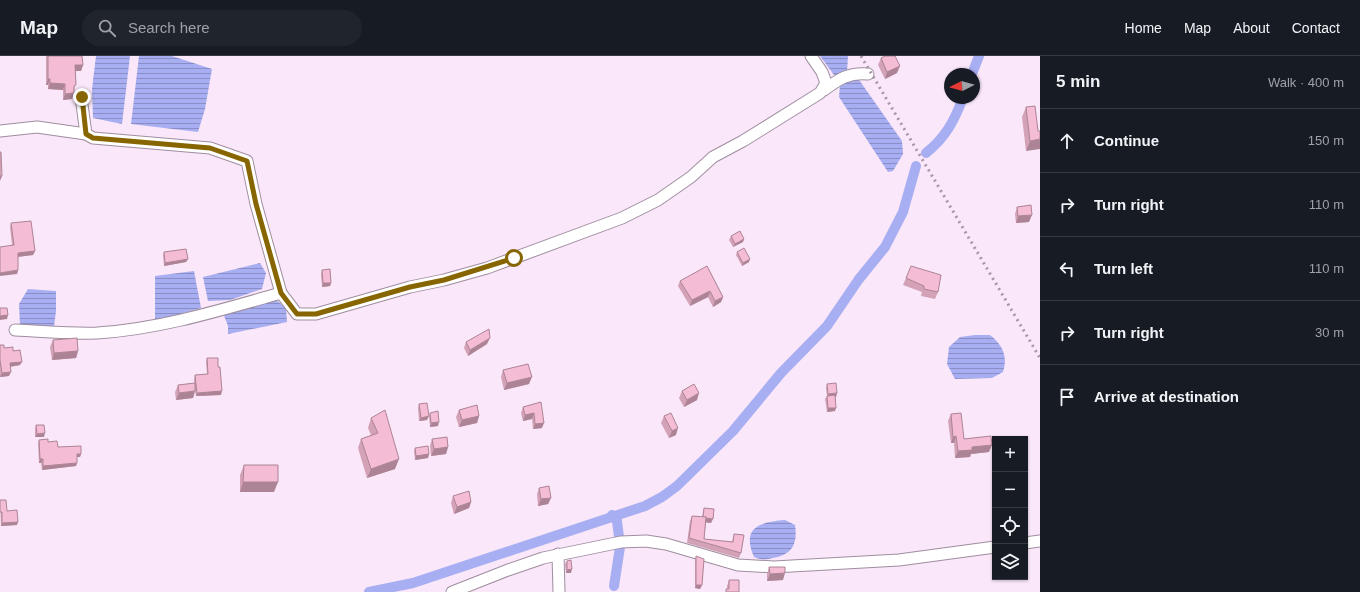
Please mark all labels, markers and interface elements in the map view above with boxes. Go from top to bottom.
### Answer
search box [82,10,362,46]
text: Map [20,17,58,38]
icon: search [96,17,118,39]
text: Search here [128,19,210,36]
text: Home [1125,20,1162,36]
text: Map [1184,20,1211,36]
text: About [1233,20,1270,36]
text: Contact [1292,20,1340,36]
north arrow [944,68,980,104]
text: 5 min [1056,72,1100,91]
text: Walk · 400 m [1268,75,1344,90]
route end [73,88,91,106]
icon: ahead [1056,130,1078,152]
text: Continue [1094,132,1159,149]
text: 150 m [1308,133,1344,148]
icon: right [1056,194,1078,216]
text: Turn right [1094,196,1164,213]
text: 110 m [1309,197,1344,212]
route start [505,249,523,267]
icon: left [1056,258,1078,280]
text: Turn left [1094,260,1153,277]
text: 110 m [1309,261,1344,276]
icon: right [1056,322,1078,344]
text: Turn right [1094,324,1164,341]
text: 30 m [1315,325,1344,340]
icon: arrive [1056,386,1078,408]
text: Arrive at destination [1094,388,1239,405]
map controls [992,436,1028,580]
button: + [992,436,1028,472]
button: − [992,472,1028,508]
button: locate [992,508,1028,544]
button: layers [992,544,1028,580]

